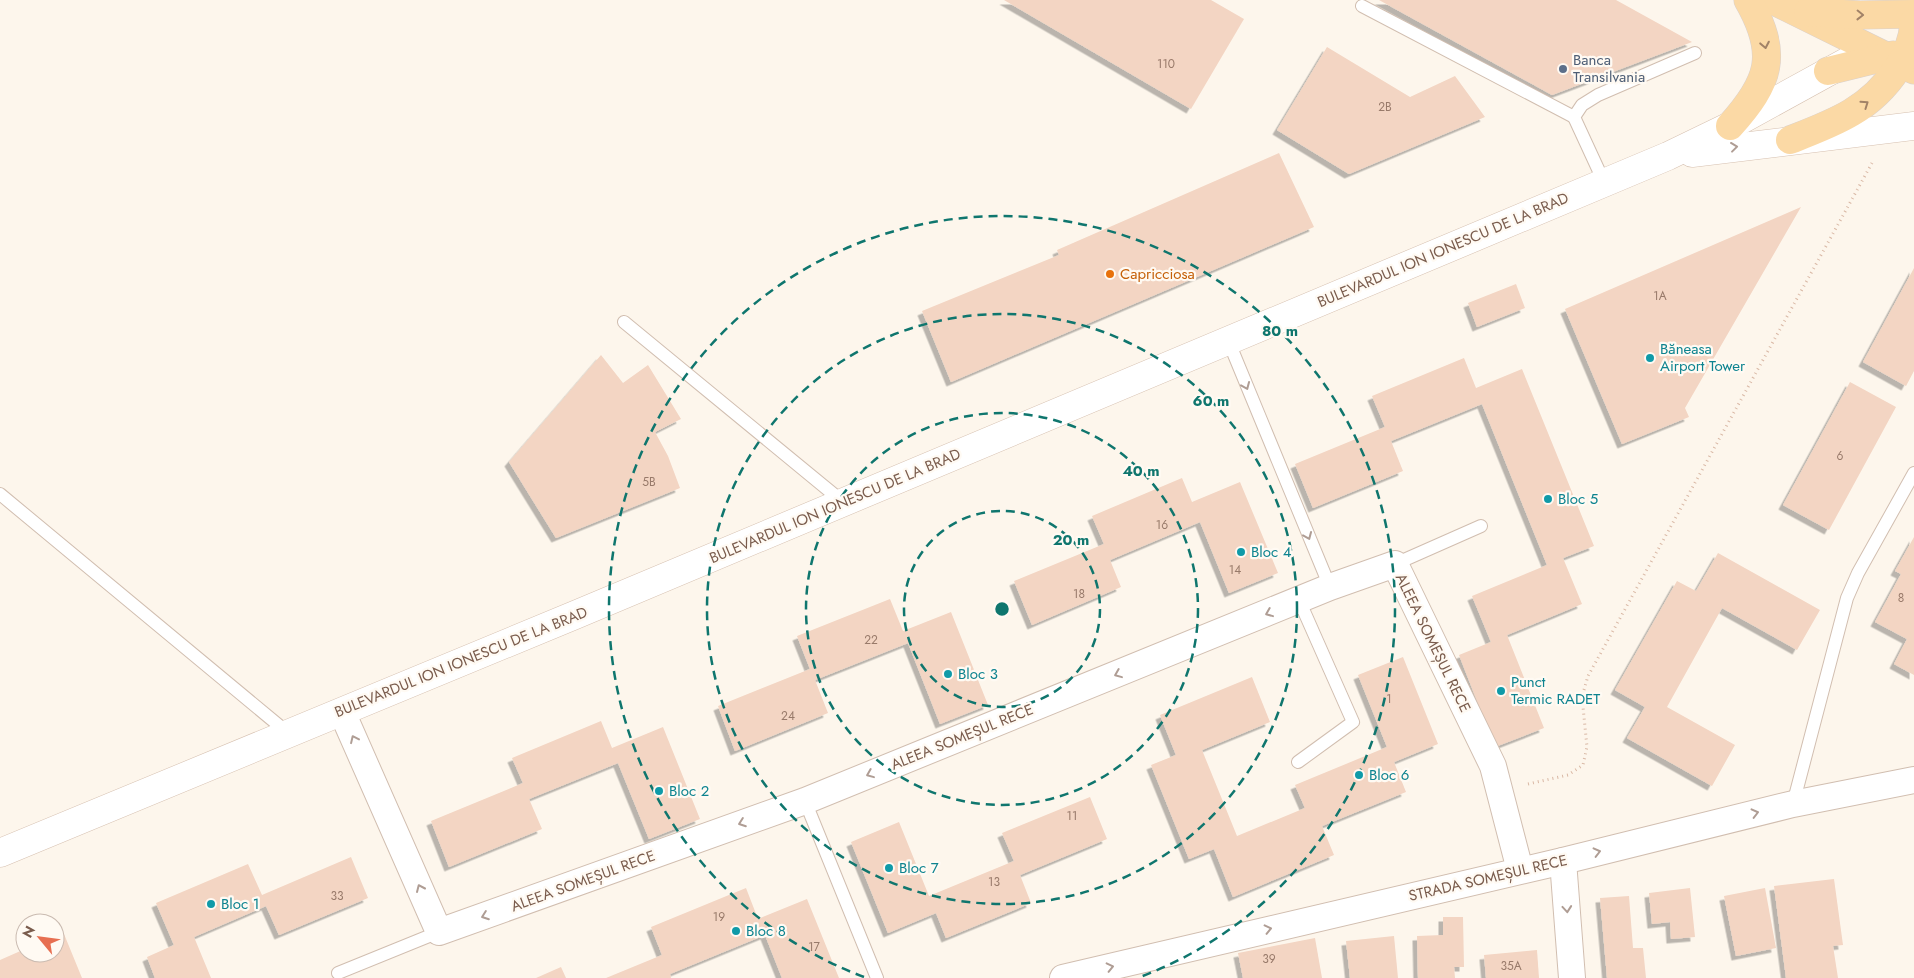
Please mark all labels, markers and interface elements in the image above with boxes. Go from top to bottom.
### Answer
one-way arrow [1856,10,1864,20]
one-way arrow [1759,41,1770,50]
place label: Banca Transilvania [1573,49,1645,88]
house number: 110 [1157,55,1175,73]
marker: Banca Transilvania [1557,63,1569,75]
house number: 2B [1378,98,1392,116]
one-way arrow [1859,101,1869,110]
one-way arrow [1730,142,1738,153]
street label: BULEVARDUL ION IONESCU DE LA BRAD [1314,187,1572,313]
place label: Capricciosa [1120,263,1195,285]
marker: Capricciosa [1104,268,1116,280]
house number: 1A [1653,287,1667,305]
text: 80 m [1262,320,1298,342]
place label: Băneasa Airport Tower [1660,338,1746,377]
marker: Băneasa Airport Tower [1644,352,1656,364]
one-way arrow [1239,381,1250,390]
text: 60 m [1193,390,1229,412]
street label: BULEVARDUL ION IONESCU DE LA BRAD [706,443,964,569]
house number: 6 [1837,447,1844,465]
text: 40 m [1122,460,1160,482]
house number: 5B [642,473,656,491]
place label: Bloc 5 [1558,488,1598,510]
marker: Bloc 5 [1542,493,1554,505]
house number: 16 [1156,516,1168,534]
text: 20 m [1053,529,1089,551]
one-way arrow [1302,531,1313,540]
place label: Bloc 4 [1251,541,1292,563]
marker: Bloc 4 [1235,546,1247,558]
house number: 14 [1229,561,1241,579]
street label: ALEEA SOMEȘUL RECE [1390,570,1476,716]
house number: 18 [1073,585,1085,603]
house number: 8 [1898,589,1904,607]
centre of rings [993,600,1011,618]
street label: BULEVARDUL ION IONESCU DE LA BRAD [331,601,591,723]
one-way arrow [1265,607,1273,617]
house number: 22 [864,631,878,649]
place label: Bloc 3 [958,663,998,685]
one-way arrow [1114,667,1123,678]
marker: Bloc 3 [942,668,954,680]
place label: Punct Termic RADET [1511,671,1600,710]
marker: Punct Termic RADET [1495,685,1507,697]
house number: 1 [1386,690,1392,708]
street label: ALEEA SOMEȘUL RECE [887,698,1037,776]
house number: 24 [781,707,795,725]
one-way arrow [350,735,360,744]
place label: Bloc 6 [1369,764,1409,786]
one-way arrow [866,768,875,779]
marker: Bloc 6 [1353,769,1365,781]
place label: Bloc 2 [669,780,709,802]
marker: Bloc 2 [653,785,665,797]
house number: 11 [1067,807,1077,825]
one-way arrow [1750,809,1758,819]
one-way arrow [739,817,747,827]
street label: ALEEA SOMEȘUL RECE [508,845,658,917]
one-way arrow [1592,847,1601,858]
street label: STRADA SOMEȘUL RECE [1407,849,1569,907]
place label: Bloc 7 [899,857,939,879]
marker: Bloc 7 [883,862,895,874]
house number: 13 [988,873,1000,891]
one-way arrow [415,884,426,893]
house number: 33 [330,887,344,905]
place label: Bloc 1 [221,893,259,915]
marker: Bloc 1 [205,898,217,910]
one-way arrow [1561,906,1572,914]
house number: 19 [713,908,725,926]
one-way arrow [482,910,490,920]
north arrow [15,913,65,963]
place label: Bloc 8 [746,920,786,942]
text: N [17,922,40,941]
one-way arrow [1264,924,1273,935]
marker: Bloc 8 [730,925,742,937]
house number: 17 [808,938,821,956]
house number: 39 [1262,950,1276,968]
house number: 35A [1500,957,1522,975]
one-way arrow [1106,962,1115,973]

